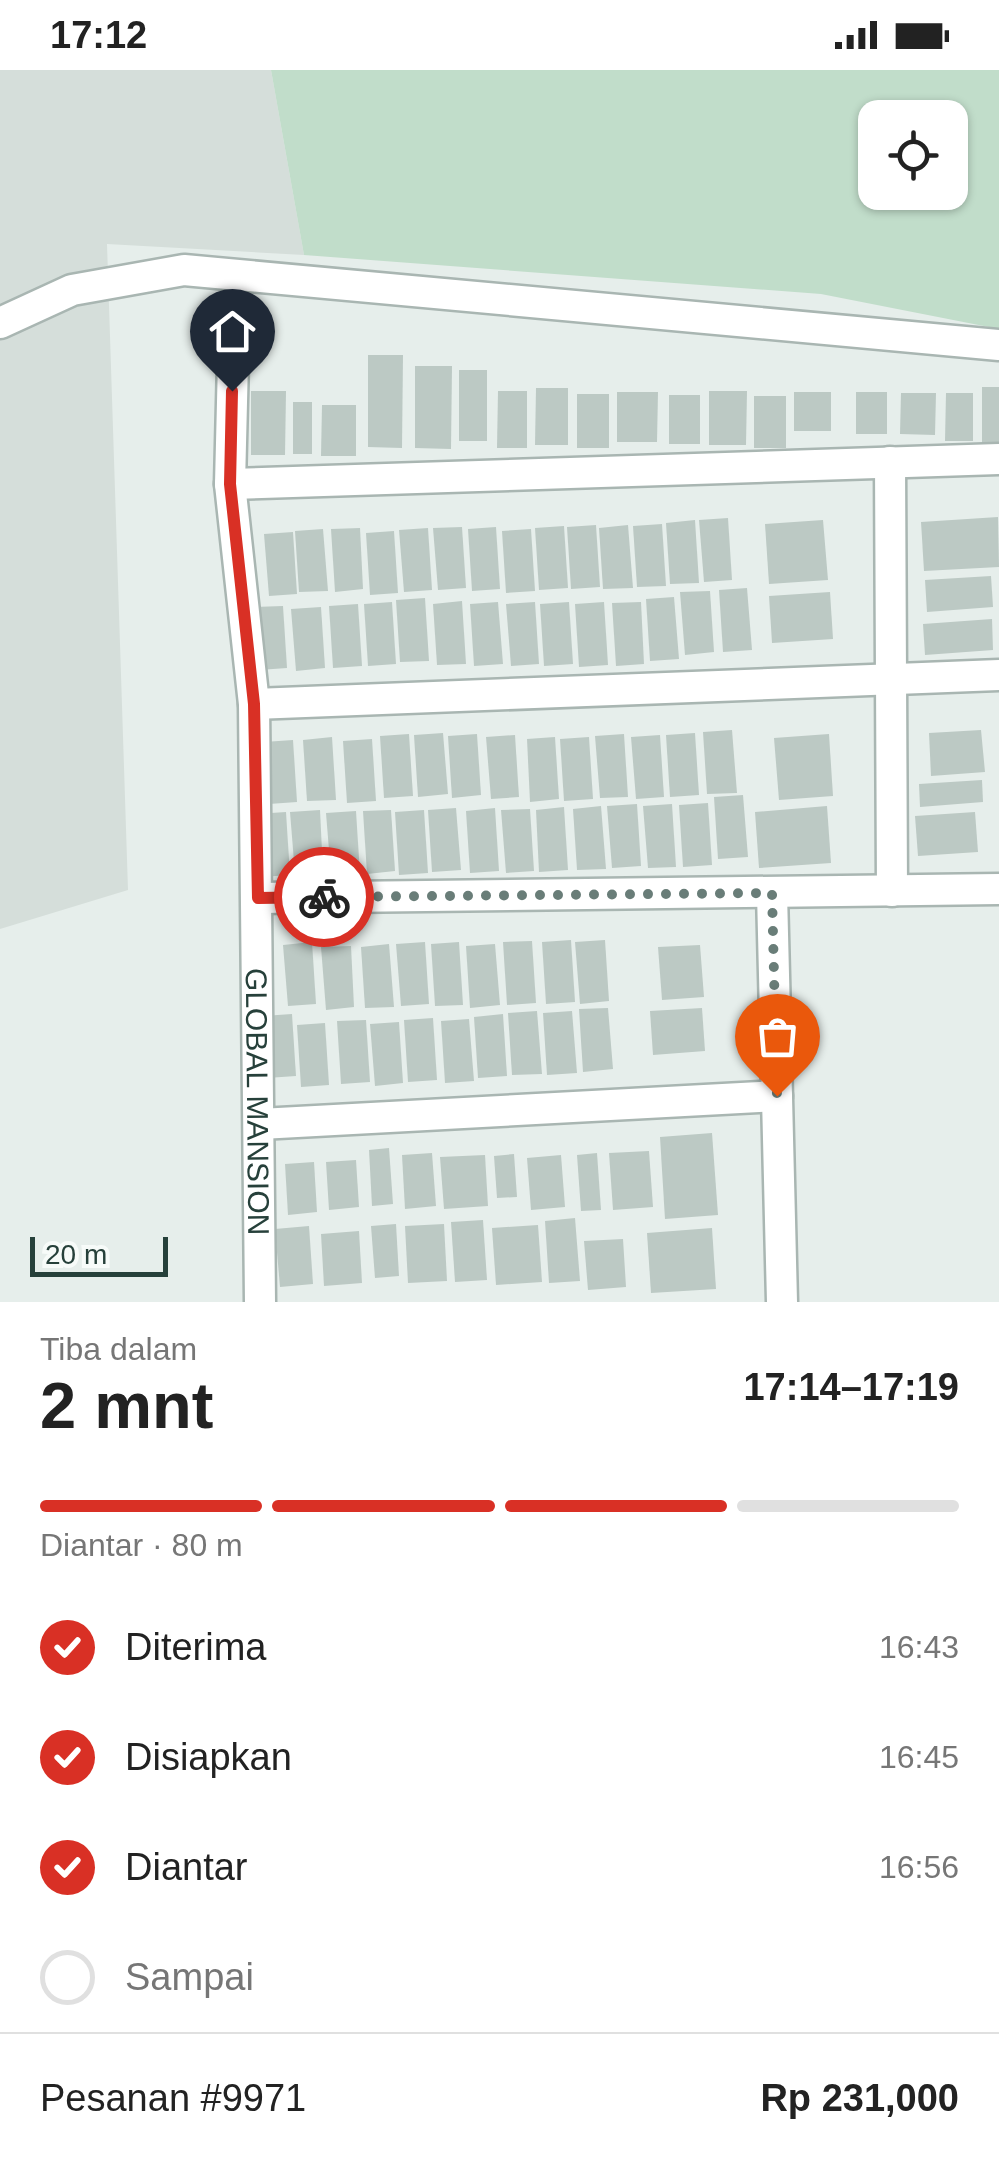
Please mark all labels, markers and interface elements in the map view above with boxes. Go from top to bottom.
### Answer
text: 17:12 [50,14,147,56]
map controls [858,100,968,210]
button: locate [858,100,968,210]
pin [190,289,275,392]
icon: home [205,304,260,359]
courier [274,847,374,947]
icon: bike [297,870,352,925]
street label: GLOBAL MANSION [240,968,276,1235]
pin [735,994,820,1097]
icon: bag [750,1009,805,1064]
scale bar [30,1232,168,1276]
text: 20 m [45,1239,107,1270]
text: Tiba dalam [40,1331,197,1367]
text: 17:14–17:19 [743,1366,959,1408]
text: 2 mnt [40,1369,213,1442]
text: Diantar · 80 m [40,1527,243,1563]
icon: check [40,1620,95,1675]
text: Diterima [125,1626,266,1668]
text: 16:43 [879,1629,959,1665]
icon: check [40,1730,95,1785]
text: Disiapkan [125,1736,292,1778]
text: 16:45 [879,1739,959,1775]
icon: check [40,1840,95,1895]
text: Diantar [125,1846,248,1888]
text: 16:56 [879,1849,959,1885]
text: Sampai [125,1956,254,1998]
text: Pesanan #9971 [40,2077,306,2119]
text: Rp 231,000 [760,2077,959,2119]

